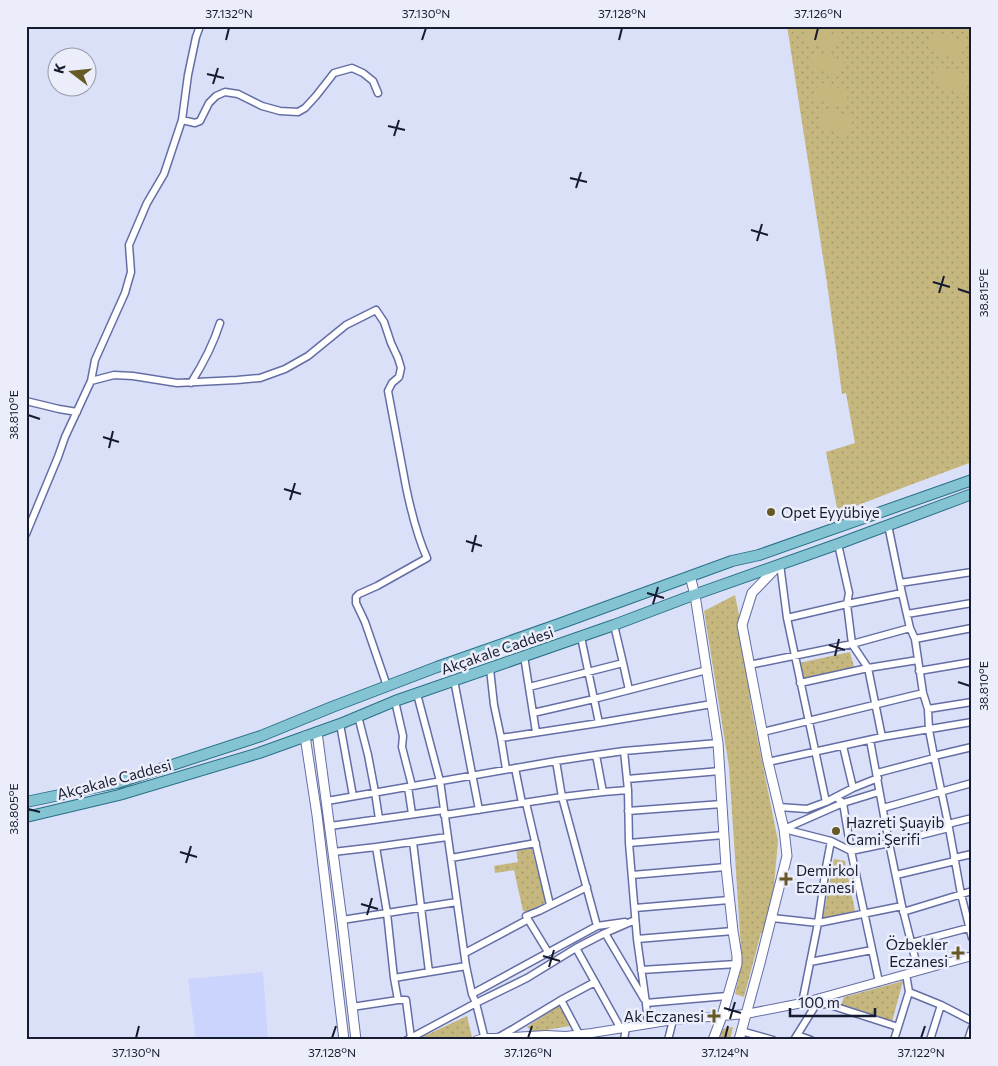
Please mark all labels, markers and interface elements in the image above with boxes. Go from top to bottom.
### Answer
text: 37.132°N [205,6,253,20]
text: 37.130°N [402,6,450,20]
text: 37.128°N [598,6,646,20]
text: 37.126°N [794,6,842,20]
north arrow [48,48,98,98]
text: K [50,61,69,75]
text: 38.815°E [976,269,990,317]
text: 38.810°E [6,390,20,440]
place label: Opet Eyyübiye [781,503,880,521]
marker: Opet Eyyübiye [765,506,777,518]
street label: Akçakale Caddesi [438,622,556,678]
text: 38.810°E [976,661,990,711]
street label: Akçakale Caddesi [55,755,173,803]
text: 38.805°E [6,783,20,835]
place label: Hazreti Şuayib Cami Şerifi [846,813,944,848]
marker: Hazreti Şuayib Cami Şerifi [830,825,842,837]
place label: Demirkol Eczanesi [796,861,858,896]
marker: Demirkol Eczanesi [780,873,792,885]
place label: Özbekler Eczanesi [886,935,948,970]
marker: Özbekler Eczanesi [952,947,964,959]
scale bar [790,986,876,1018]
text: 100 m [798,993,840,1011]
place label: Ak Eczanesi [624,1007,704,1025]
marker: Ak Eczanesi [708,1010,720,1022]
text: 37.130°N [112,1045,160,1059]
text: 37.128°N [308,1045,356,1059]
text: 37.126°N [504,1045,552,1059]
text: 37.124°N [701,1045,749,1059]
text: 37.122°N [897,1045,945,1059]

